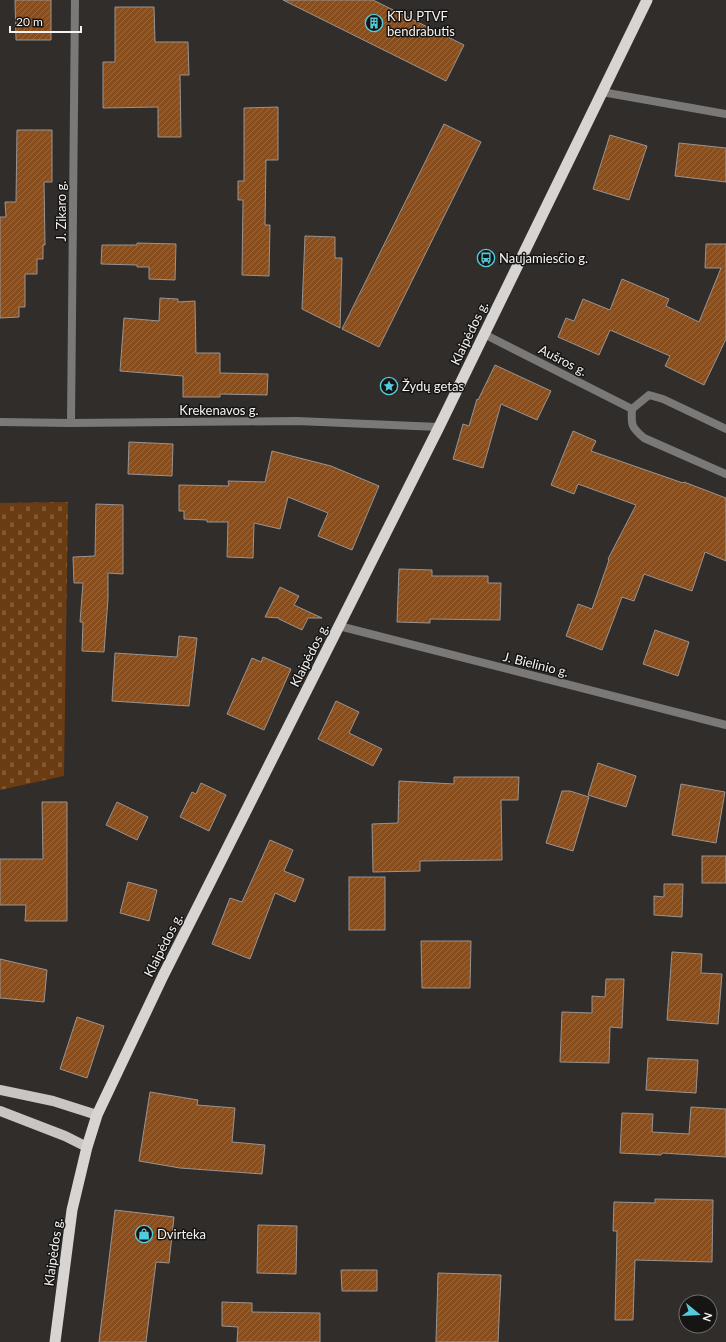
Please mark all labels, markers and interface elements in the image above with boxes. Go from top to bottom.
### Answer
scale bar [10,8,81,34]
place label: KTU PTVF bendrabutis [387,8,455,39]
building icon: KTU PTVF bendrabutis [364,13,384,33]
text: 20 m [16,14,43,29]
street label: J. Zikaro g. [53,181,69,241]
bus stop icon: Naujamiesčio g. [476,248,496,268]
place label: Naujamiesčio g. [499,250,588,266]
street label: Klaipėdos g. [447,299,491,367]
street label: Aušros g. [536,341,590,379]
place icon: Žydų getas [379,376,399,396]
place label: Žydų getas [402,378,464,394]
street label: Krekenavos g. [179,402,259,418]
street label: Klaipėdos g. [286,621,332,689]
street label: J. Bielinio g. [501,648,571,680]
street label: Klaipėdos g. [140,911,186,979]
street label: Klaipėdos g. [40,1217,66,1287]
shop icon: Dvirteka [134,1224,154,1244]
place label: Dvirteka [157,1226,206,1242]
north arrow [678,1294,718,1334]
text: N [700,1311,715,1323]

